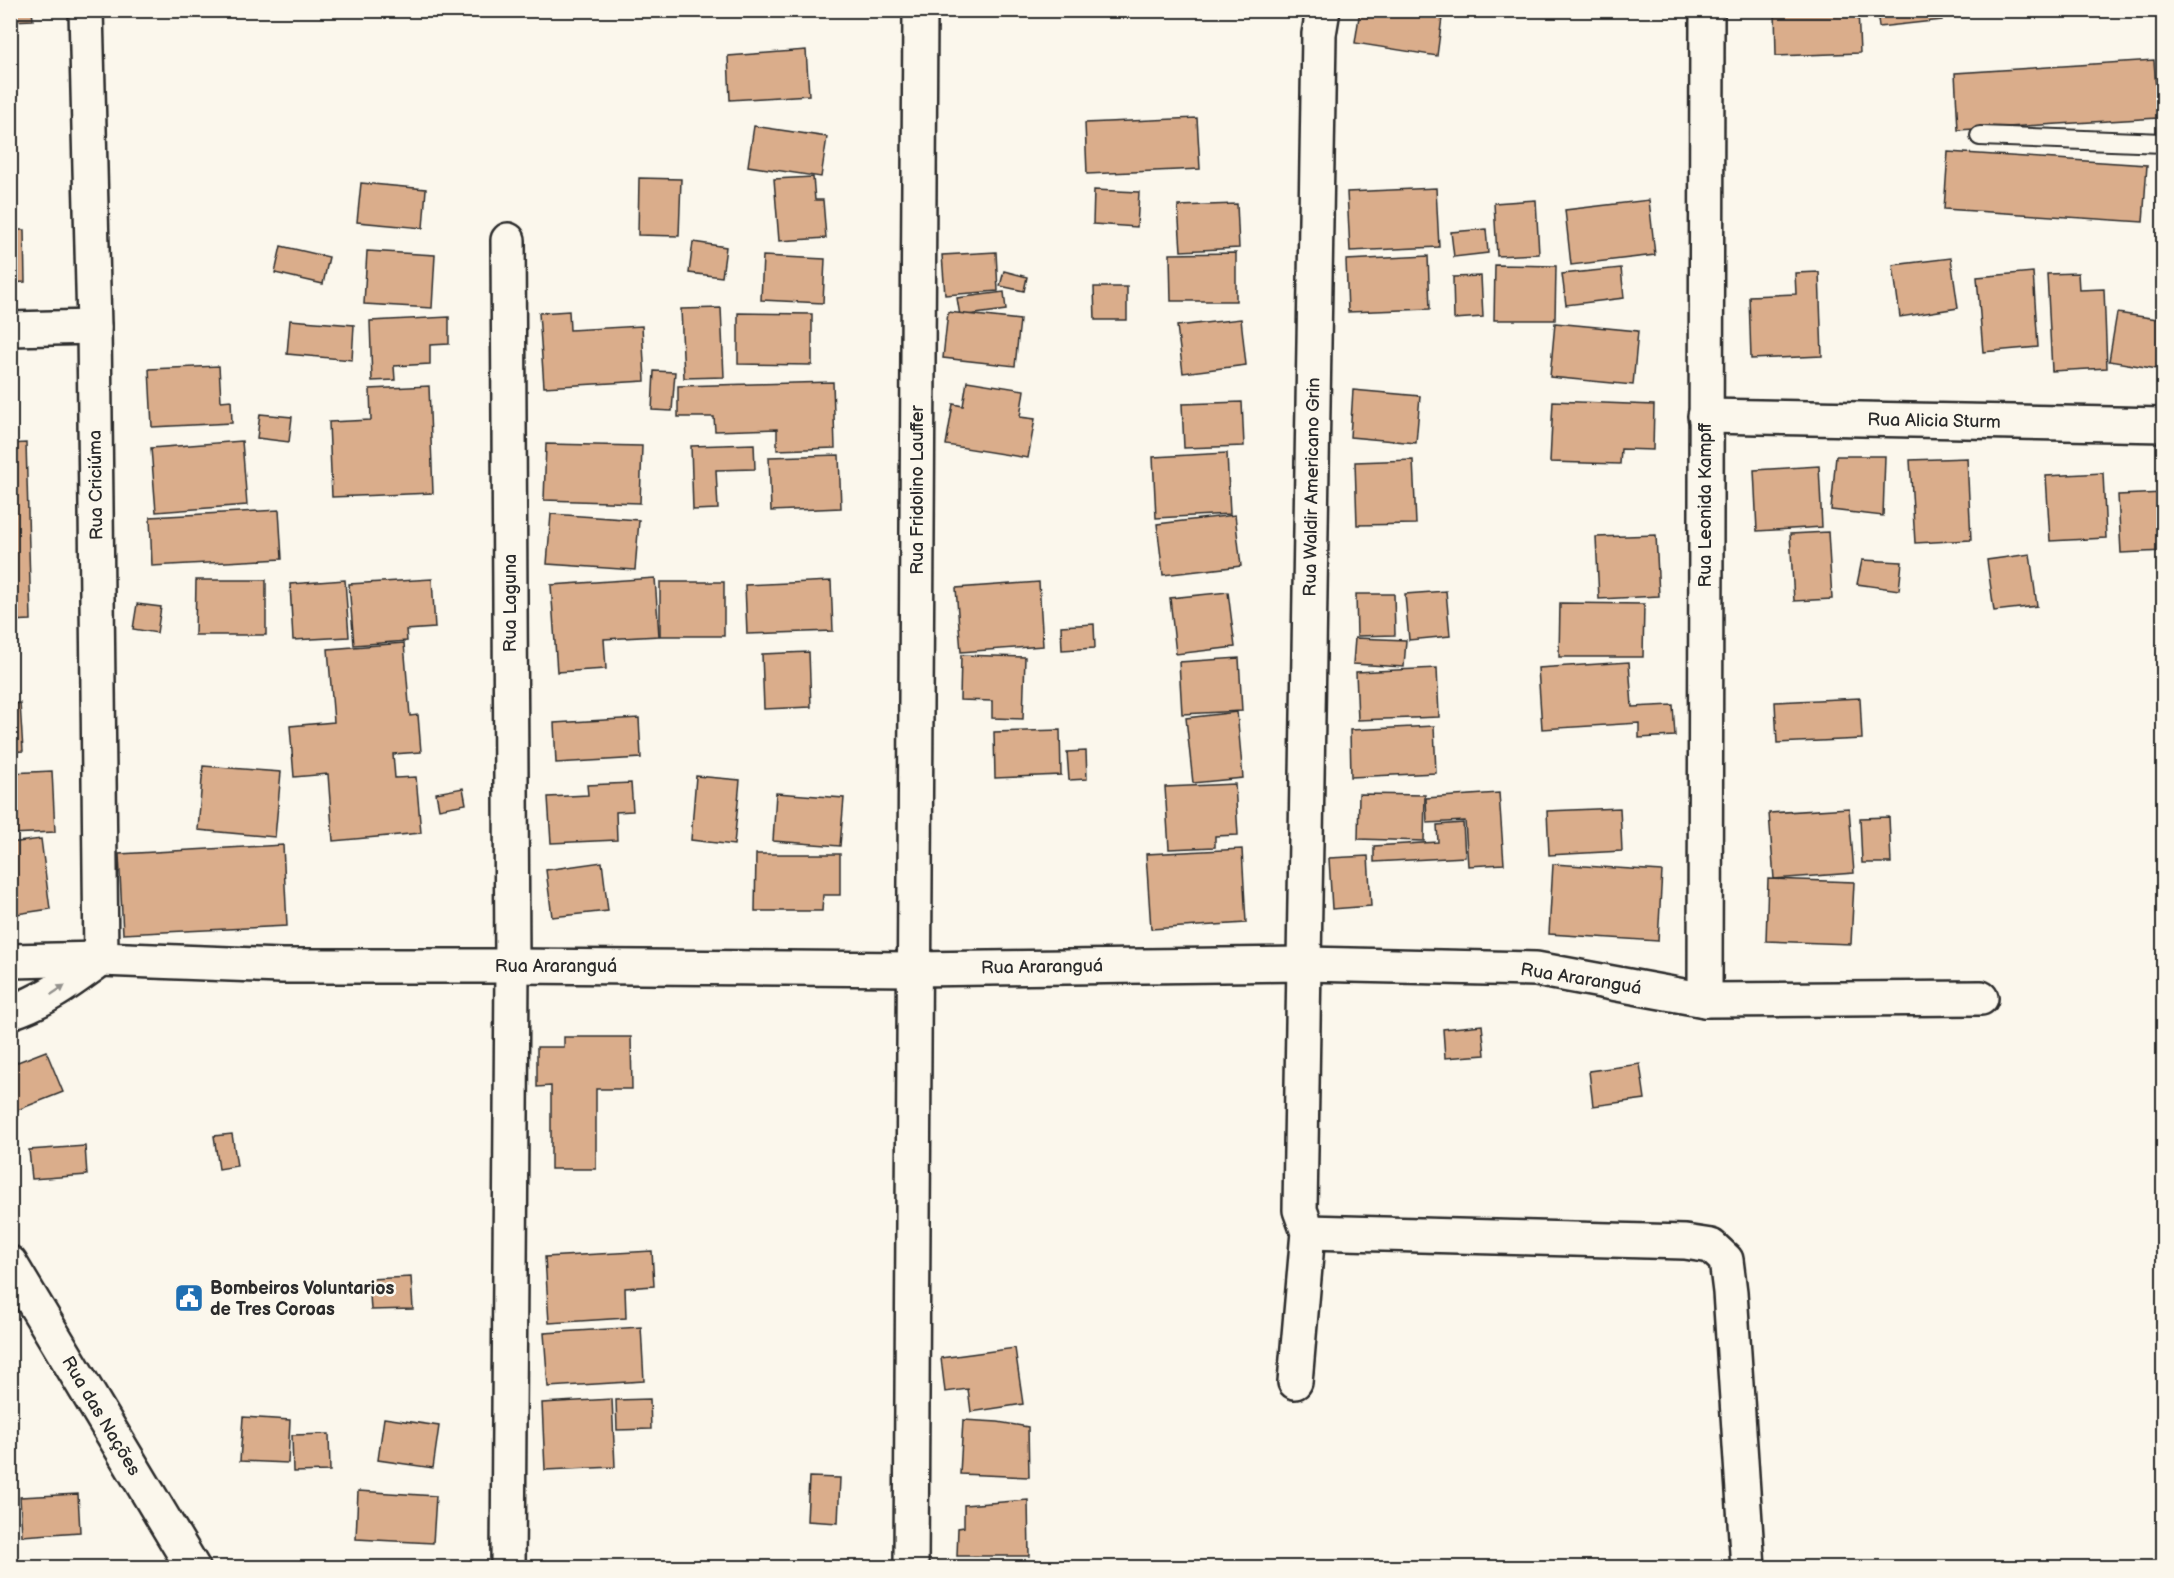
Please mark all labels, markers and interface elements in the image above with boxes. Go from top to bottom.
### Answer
street label: Rua Waldir Americano Grin [1300,377,1324,597]
street label: Rua Fridolino Lauffer [907,405,928,575]
street label: Rua Alicia Sturm [1867,409,2001,433]
street label: Rua Leonida Kampff [1695,422,1716,587]
street label: Rua Criciúma [85,430,107,540]
street label: Rua Laguna [500,554,521,652]
street label: Rua Araranguá [981,955,1103,979]
street label: Rua Araranguá [495,956,617,977]
street label: Rua Araranguá [1519,959,1643,999]
one-way arrow [50,985,66,996]
place label: Bombeiros Voluntarios de Tres Coroas [210,1278,394,1320]
public building icon: Bombeiros Voluntarios de Tres Coroas [173,1282,205,1314]
street label: Rua das Nações [57,1353,145,1479]

